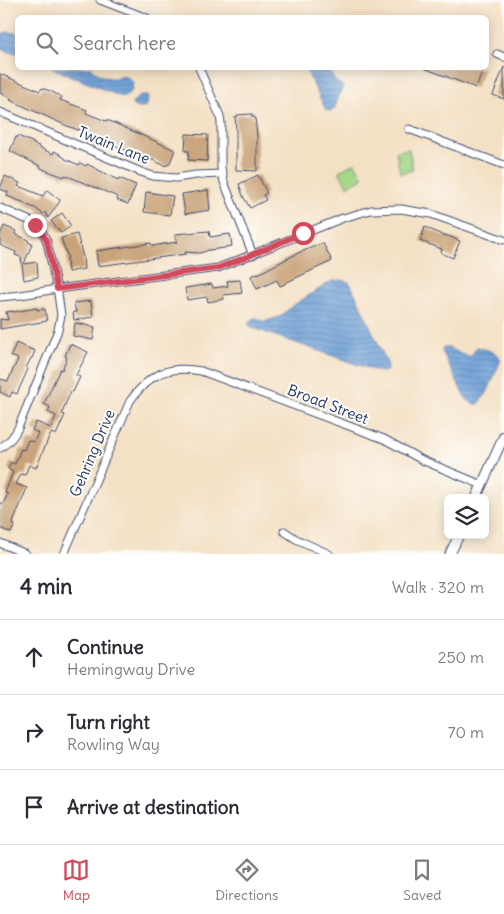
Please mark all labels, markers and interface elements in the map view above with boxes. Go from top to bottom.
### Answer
search box [15,15,489,70]
icon: search [33,29,61,57]
text: Search here [73,31,176,55]
street label: Twain Lane [75,122,153,168]
route end [24,214,47,237]
route start [292,222,315,245]
street label: Broad Street [285,380,371,428]
street label: Gehring Drive [65,406,119,500]
map controls [444,494,489,539]
button: layers [444,494,489,539]
text: 4 min [20,573,72,600]
text: Walk · 320 m [392,577,484,597]
text: Continue [67,635,144,659]
icon: ahead [20,643,48,671]
text: 250 m [438,647,484,667]
text: Hemingway Drive [67,659,195,679]
text: Turn right [67,710,150,734]
icon: right [20,718,48,746]
text: 70 m [448,722,484,742]
text: Rowling Way [67,734,160,754]
icon: arrive [20,793,48,821]
text: Arrive at destination [67,795,240,819]
tab: Map [62,856,90,904]
tab: Directions [215,856,278,904]
tab: Saved [403,856,442,904]

